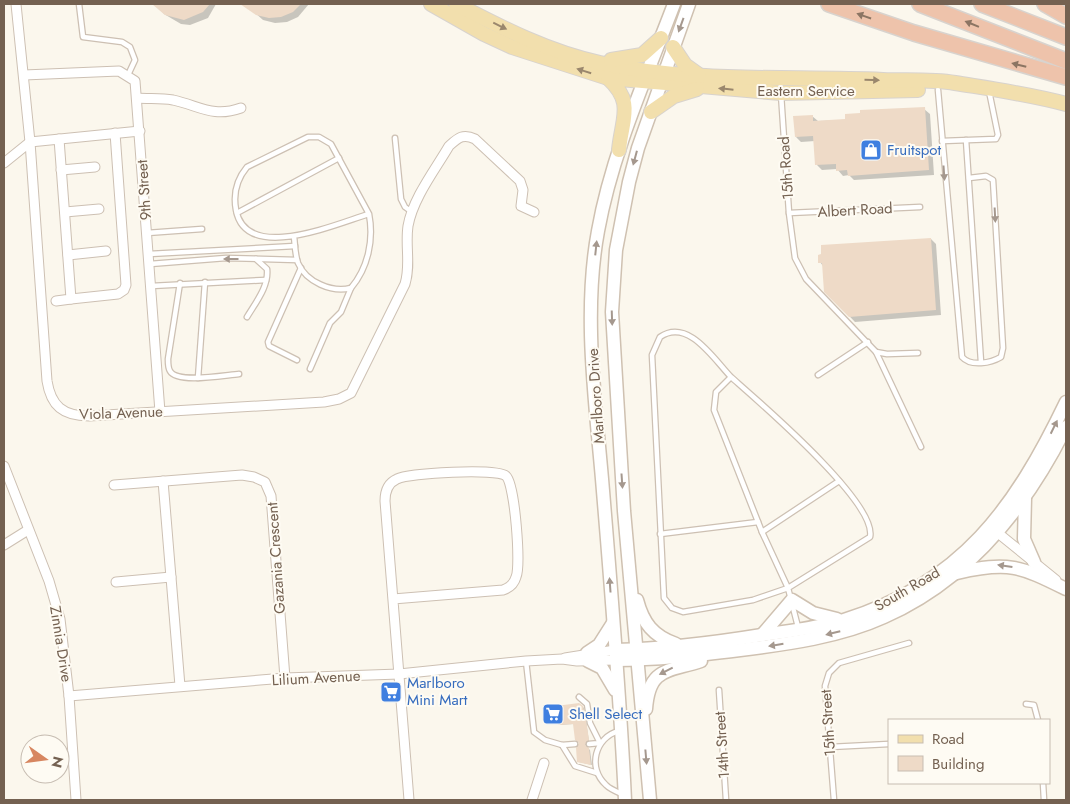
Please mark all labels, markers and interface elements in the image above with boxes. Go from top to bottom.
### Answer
one-way arrow [856,12,871,20]
one-way arrow [677,18,685,33]
one-way arrow [965,20,979,28]
one-way arrow [493,22,507,30]
one-way arrow [1012,60,1027,68]
one-way arrow [576,66,591,74]
one-way arrow [864,76,880,84]
street label: Eastern Service [757,80,855,102]
one-way arrow [717,85,733,93]
street label: 15th Road [773,136,799,200]
shop icon: Fruitspot [859,138,883,162]
place label: Fruitspot [887,139,942,161]
one-way arrow [631,151,639,166]
street label: 9th Street [131,159,157,221]
one-way arrow [940,165,948,181]
street label: Albert Road [817,197,893,223]
one-way arrow [991,207,999,223]
one-way arrow [592,240,600,256]
one-way arrow [222,255,238,263]
one-way arrow [609,311,617,327]
street label: Marlboro Drive [582,347,610,444]
street label: Viola Avenue [79,401,164,425]
one-way arrow [1050,420,1058,434]
one-way arrow [618,473,626,489]
street label: Gazania Crescent [261,501,291,615]
street label: South Road [870,561,944,617]
one-way arrow [996,562,1012,570]
one-way arrow [606,577,614,593]
street label: Zinnia Drive [44,604,78,684]
one-way arrow [825,629,841,637]
one-way arrow [768,641,784,649]
street label: Lilium Avenue [271,665,361,691]
one-way arrow [659,667,674,675]
place label: Marlboro Mini Mart [407,672,468,711]
supermarket icon: Marlboro Mini Mart [379,680,403,704]
street label: 15th Street [815,688,841,757]
supermarket icon: Shell Select [541,702,565,726]
place label: Shell Select [569,703,643,725]
street label: 14th Street [709,710,735,779]
legend [888,719,1050,784]
text: Road [932,728,964,750]
north arrow [20,734,70,784]
one-way arrow [642,749,650,765]
text: Building [932,753,984,775]
text: N [47,754,69,770]

